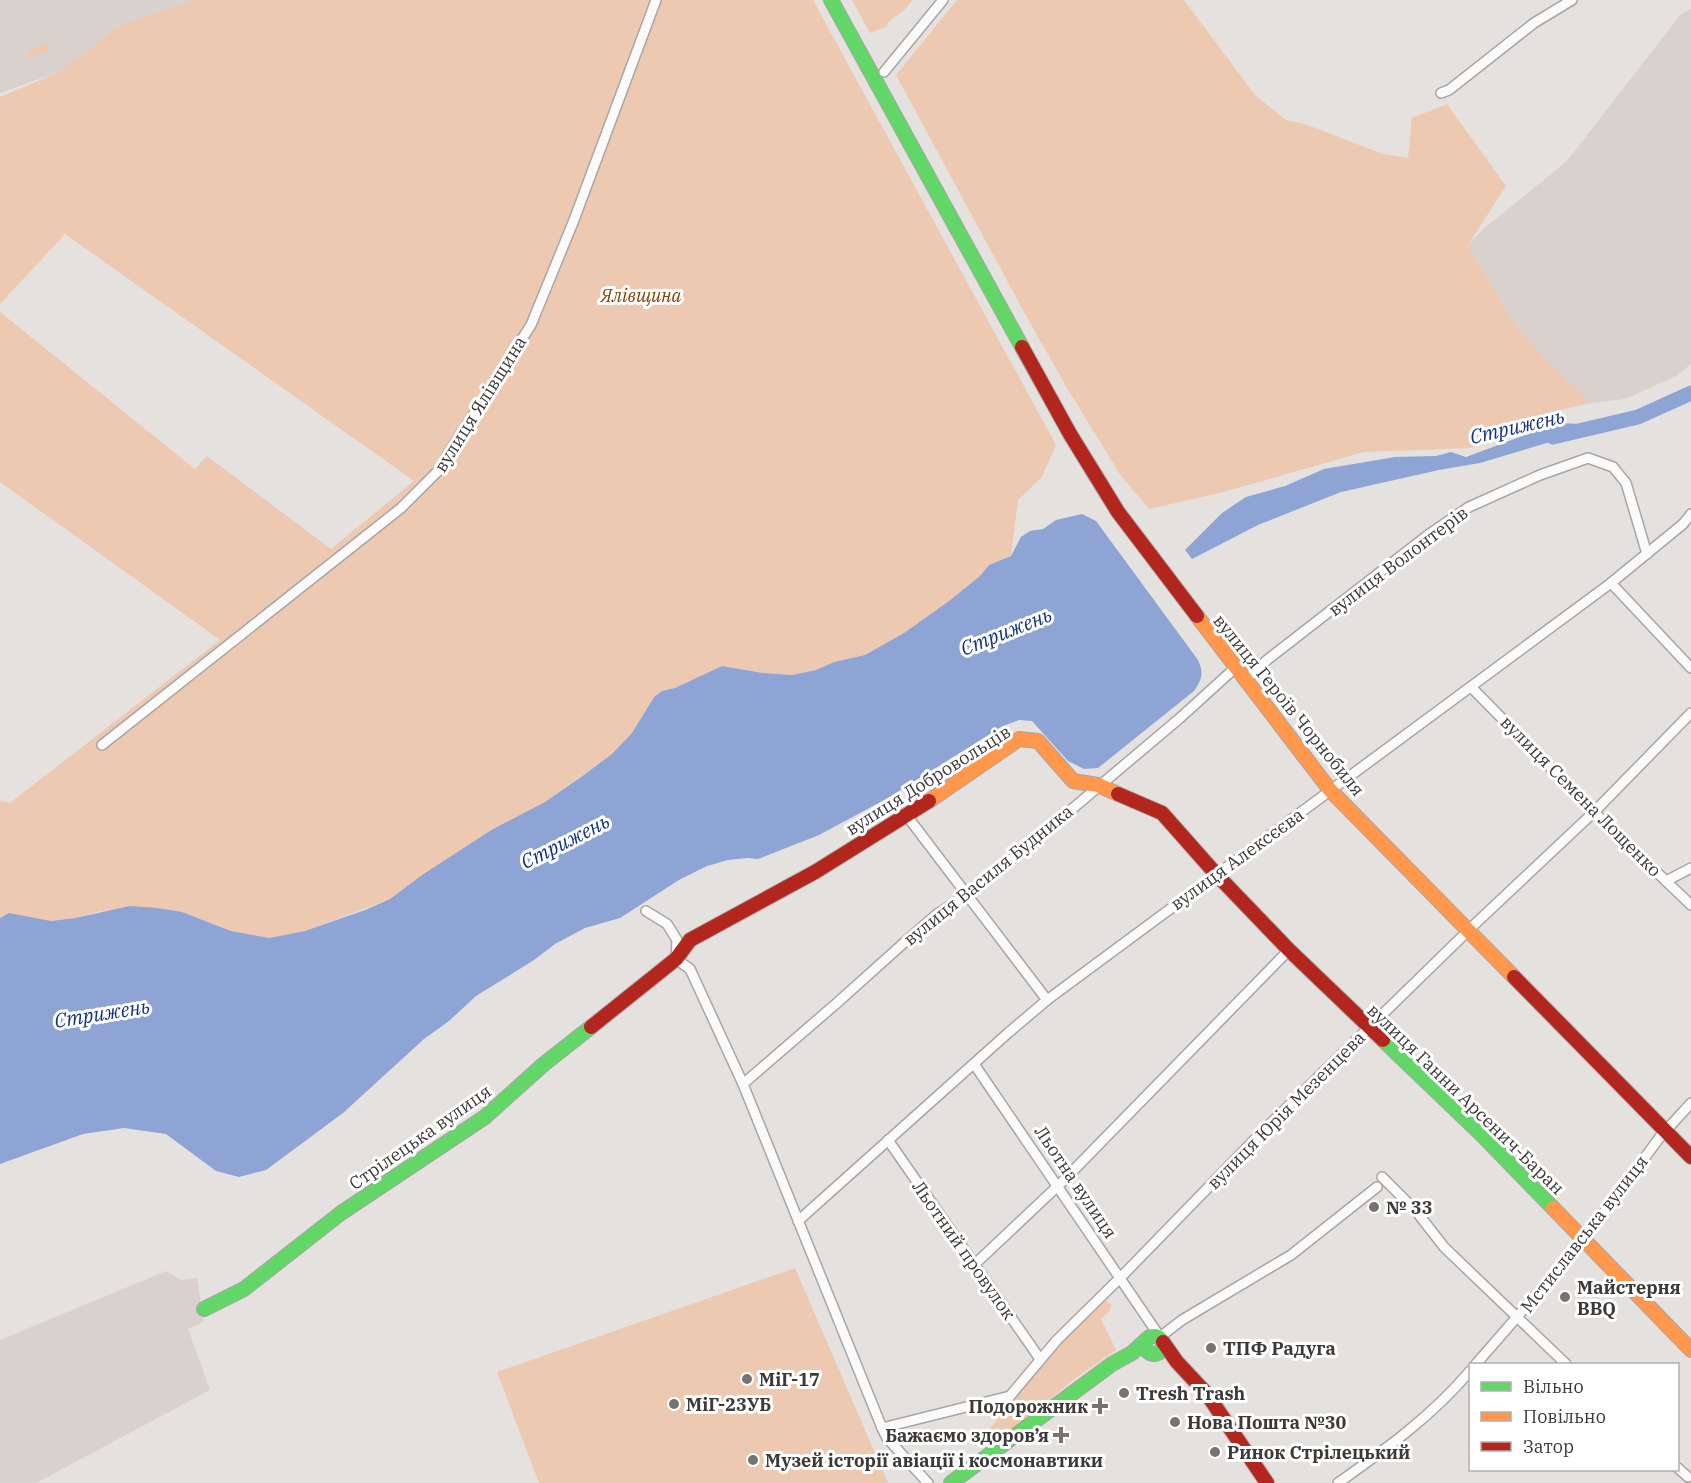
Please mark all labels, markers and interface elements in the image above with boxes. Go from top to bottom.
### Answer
park label: Ялівщина [600,284,681,307]
street label: вулиця Ялівщина [429,331,531,476]
water label: Стрижень [1467,402,1567,450]
street label: вулиця Волонтерів [1324,501,1472,621]
water label: Стрижень [956,600,1056,662]
street label: вулиця Героїв Чорнобиля [1208,609,1370,801]
street label: вулиця Семена Лощенко [1496,711,1666,881]
street label: вулиця Добровольців [841,720,1015,840]
street label: вулиця Василя Будника [899,799,1078,950]
street label: вулиця Алексєєва [1166,803,1308,915]
water label: Стрижень [516,807,614,875]
water label: Стрижень [52,992,152,1034]
street label: вулиця Ганни Арсенич-Баран [1363,999,1569,1199]
street label: вулиця Юрія Мезенцева [1202,1026,1370,1194]
street label: Стрілецька вулиця [344,1079,496,1195]
street label: Льотна вулиця [1030,1121,1122,1243]
street label: Мстиславська вулиця [1515,1151,1653,1317]
street label: Льотний провулок [907,1176,1021,1325]
place label: № 33 [1386,1196,1432,1219]
marker: № 33 [1367,1200,1381,1214]
place label: Майстерня BBQ [1577,1276,1681,1320]
marker: Майстерня BBQ [1558,1290,1572,1304]
place label: ТПФ Радуга [1223,1337,1336,1360]
marker: ТПФ Радуга [1204,1341,1218,1355]
legend [1469,1363,1679,1471]
place label: МіГ-17 [759,1368,820,1391]
marker: МіГ-17 [740,1372,754,1386]
text: Вільно [1523,1375,1584,1398]
place label: Tresh Trash [1136,1382,1246,1405]
marker: Tresh Trash [1117,1386,1131,1400]
place label: МіГ-23УБ [686,1393,771,1416]
place label: Подорожник [969,1395,1088,1418]
marker: МіГ-23УБ [667,1397,681,1411]
marker: Подорожник [1093,1399,1107,1413]
text: Повільно [1523,1405,1606,1428]
place label: Нова Пошта №30 [1187,1411,1347,1434]
marker: Нова Пошта №30 [1168,1415,1182,1429]
place label: Бажаємо здоров’я [885,1424,1049,1447]
marker: Бажаємо здоров’я [1054,1428,1068,1442]
text: Затор [1523,1435,1574,1458]
place label: Ринок Стрілецький [1227,1441,1410,1464]
marker: Ринок Стрілецький [1208,1445,1222,1459]
place label: Музей історії авіації і космонавтики [765,1449,1103,1472]
marker: Музей історії авіації і космонавтики [746,1453,760,1467]

